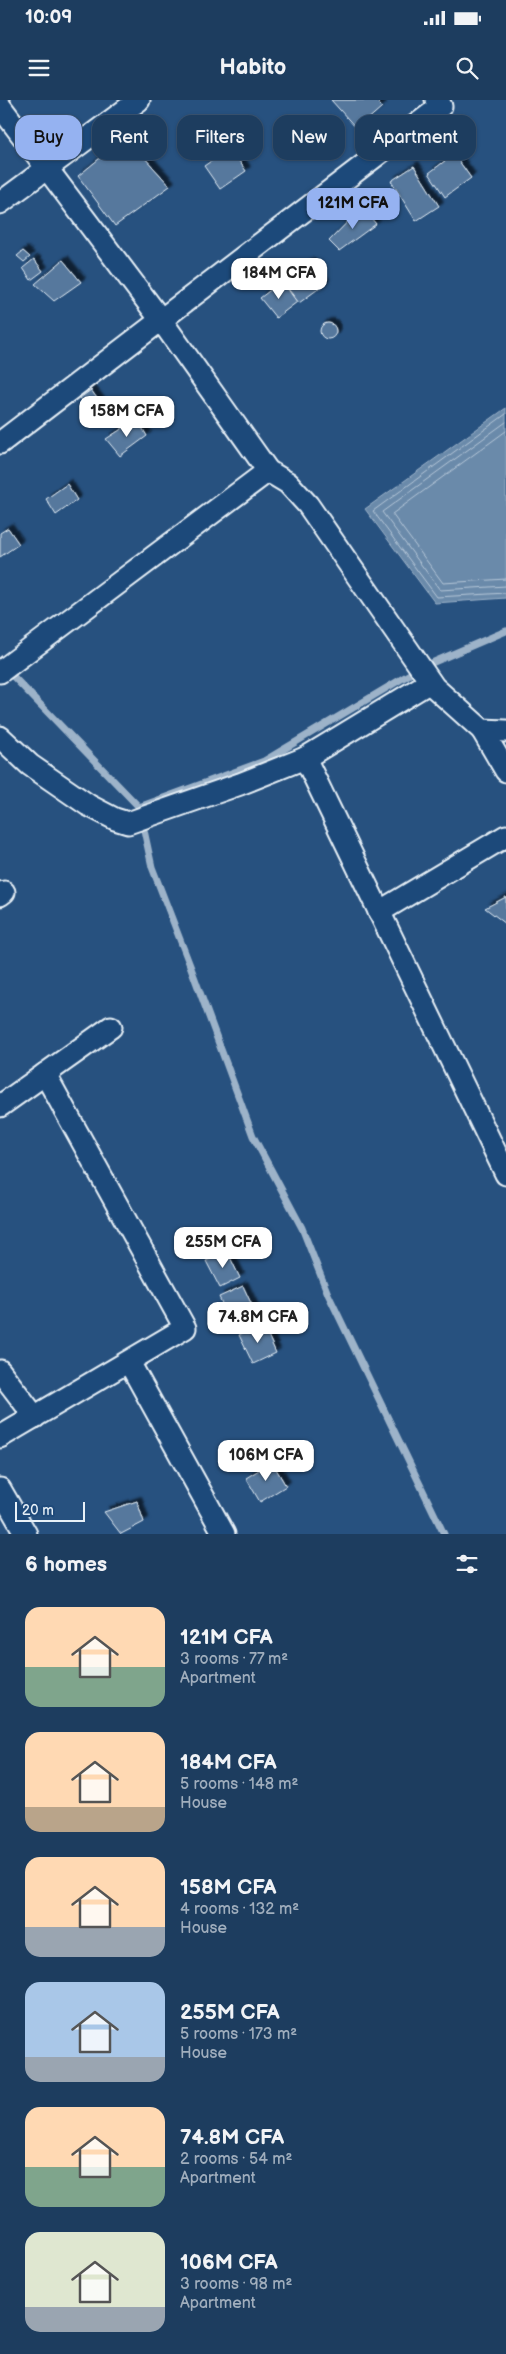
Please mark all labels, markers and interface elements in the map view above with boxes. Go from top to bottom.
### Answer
text: 10:09 [25,6,72,29]
icon: menu [25,54,53,82]
text: Habito [220,54,286,81]
icon: search [453,54,481,82]
chip: Buy [15,115,82,160]
chip: Rent [92,115,167,160]
chip: Filters [177,115,263,160]
chip: New [273,115,345,160]
chip: Apartment [355,115,476,160]
pin: 121M CFA [301,188,405,230]
text: 121M CFA [318,194,388,213]
pin: 184M CFA [227,258,331,300]
text: 184M CFA [242,264,316,283]
pin: 158M CFA [75,396,179,438]
text: 158M CFA [90,402,164,421]
pin: 255M CFA [171,1226,275,1269]
text: 255M CFA [185,1233,261,1252]
pin: 74.8M CFA [201,1302,315,1344]
text: 74.8M CFA [218,1308,298,1327]
pin: 106M CFA [214,1440,318,1482]
text: 106M CFA [229,1446,303,1465]
scale bar [15,1499,85,1522]
text: 20 m [22,1502,54,1519]
icon: filters [453,1550,481,1578]
text: 6 homes [25,1552,107,1577]
text: 121M CFA [180,1625,273,1650]
icon: home [65,1627,125,1687]
text: 3 rooms · 77 m² [180,1650,288,1669]
text: Apartment [180,1669,256,1688]
text: 184M CFA [180,1750,277,1775]
icon: home [65,1752,125,1812]
text: 5 rooms · 148 m² [180,1775,298,1794]
text: House [180,1794,227,1813]
text: 158M CFA [180,1875,276,1900]
icon: home [65,1877,125,1937]
text: 4 rooms · 132 m² [180,1900,299,1919]
text: House [180,1919,227,1938]
text: 255M CFA [180,2000,280,2025]
icon: home [65,2002,125,2062]
text: 5 rooms · 173 m² [180,2025,297,2044]
text: House [180,2044,227,2063]
text: 74.8M CFA [180,2125,284,2150]
icon: home [65,2127,125,2187]
text: 2 rooms · 54 m² [180,2150,292,2169]
text: Apartment [180,2169,256,2188]
text: 106M CFA [180,2250,278,2275]
icon: home [65,2252,125,2312]
text: 3 rooms · 98 m² [180,2275,292,2294]
text: Apartment [180,2294,256,2313]

